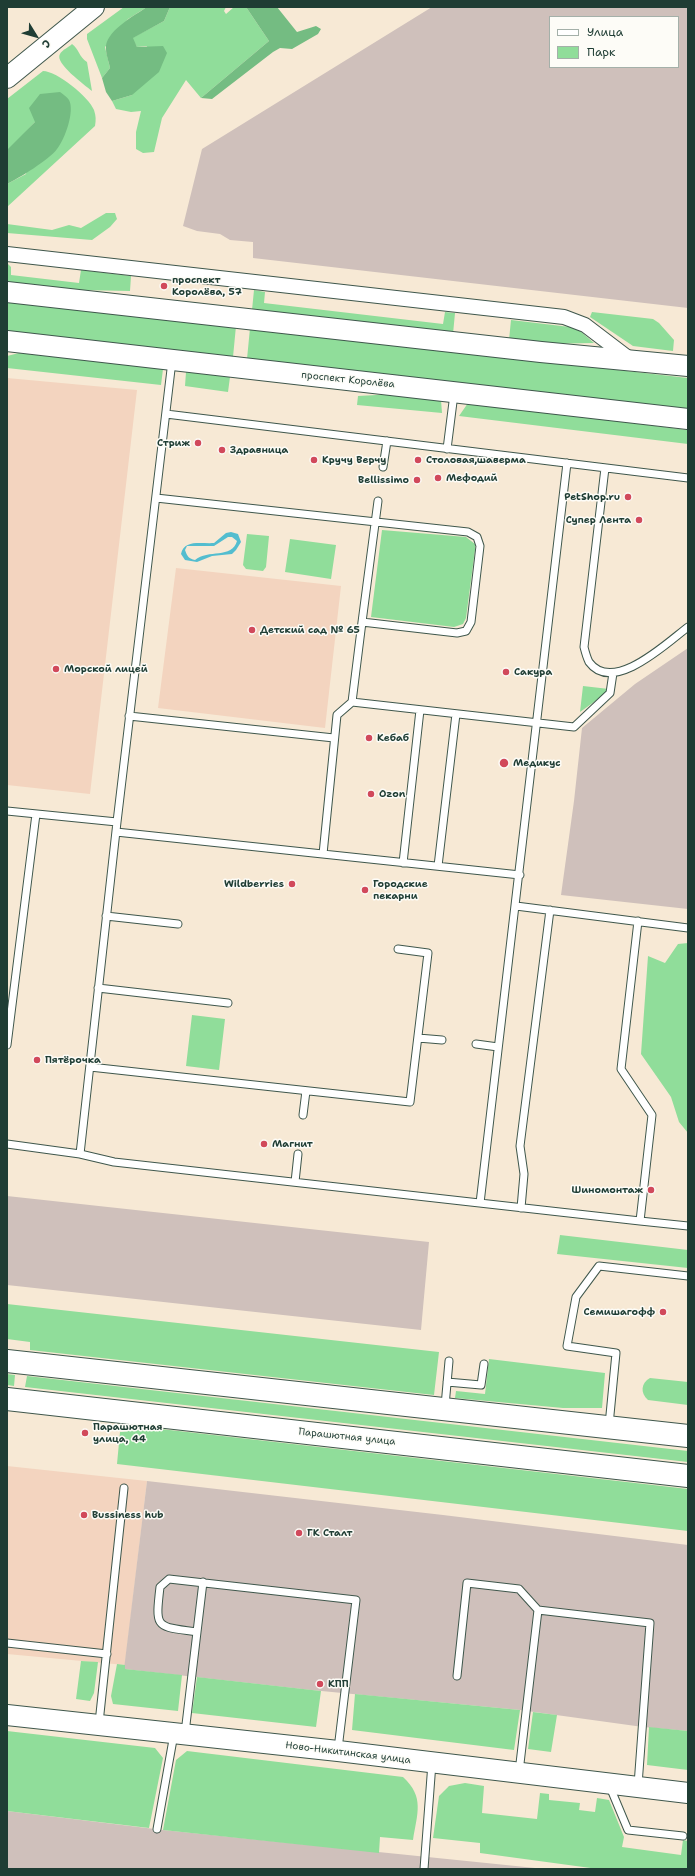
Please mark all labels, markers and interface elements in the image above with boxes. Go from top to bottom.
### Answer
north arrow [16,16,56,56]
legend [549,16,679,68]
text: Улица [587,24,623,40]
text: С [38,36,54,51]
text: Парк [587,44,615,60]
place label: проспект Королёва, 57 [172,274,242,298]
marker: проспект Королёва, 57 [159,281,169,291]
street label: проспект Королёва [301,369,395,391]
place label: Стриж [157,437,190,449]
marker: Стриж [193,438,203,448]
place label: Здравница [230,444,288,456]
marker: Здравница [217,445,227,455]
place label: Кручу Верчу [322,454,386,466]
place label: Столовая,шаверма [426,454,526,466]
marker: Кручу Верчу [309,455,319,465]
marker: Столовая,шаверма [413,455,423,465]
place label: Мефодий [446,472,498,484]
marker: Мефодий [433,473,443,483]
place label: Bellissimo [358,474,409,486]
marker: Bellissimo [412,475,422,485]
place label: PetShop.ru [564,491,620,503]
marker: PetShop.ru [623,492,633,502]
place label: Супер Лента [566,514,631,526]
marker: Супер Лента [634,515,644,525]
place label: Детский сад № 65 [260,624,360,636]
marker: Детский сад № 65 [247,625,257,635]
place label: Морской лицей [64,663,148,675]
marker: Морской лицей [51,664,61,674]
place label: Сакура [514,666,552,678]
marker: Сакура [501,667,511,677]
place label: Кебаб [377,732,409,744]
marker: Кебаб [364,733,374,743]
marker: Медикус [498,757,510,769]
place label: Медикус [513,757,561,769]
place label: Ozon [379,788,405,800]
marker: Ozon [366,789,376,799]
place label: Wildberries [224,878,284,890]
place label: Городские пекарни [373,878,428,902]
marker: Wildberries [287,879,297,889]
marker: Городские пекарни [360,885,370,895]
place label: Пятёрочка [45,1054,101,1066]
marker: Пятёрочка [32,1055,42,1065]
place label: Магнит [272,1138,313,1150]
marker: Магнит [259,1139,269,1149]
place label: Шиномонтаж [572,1184,643,1196]
marker: Шиномонтаж [646,1185,656,1195]
place label: Семишагофф [584,1306,655,1318]
marker: Семишагофф [658,1307,668,1317]
place label: Парашютная улица, 44 [93,1421,162,1444]
street label: Парашютная улица [298,1426,396,1448]
marker: Парашютная улица, 44 [80,1428,90,1438]
place label: Bussiness hub [92,1509,164,1521]
marker: Bussiness hub [79,1510,89,1520]
place label: ГК Сталт [307,1527,352,1539]
marker: ГК Сталт [294,1528,304,1538]
place label: КПП [328,1678,349,1690]
marker: КПП [315,1679,325,1689]
street label: Ново-Никитинская улица [285,1739,411,1767]

